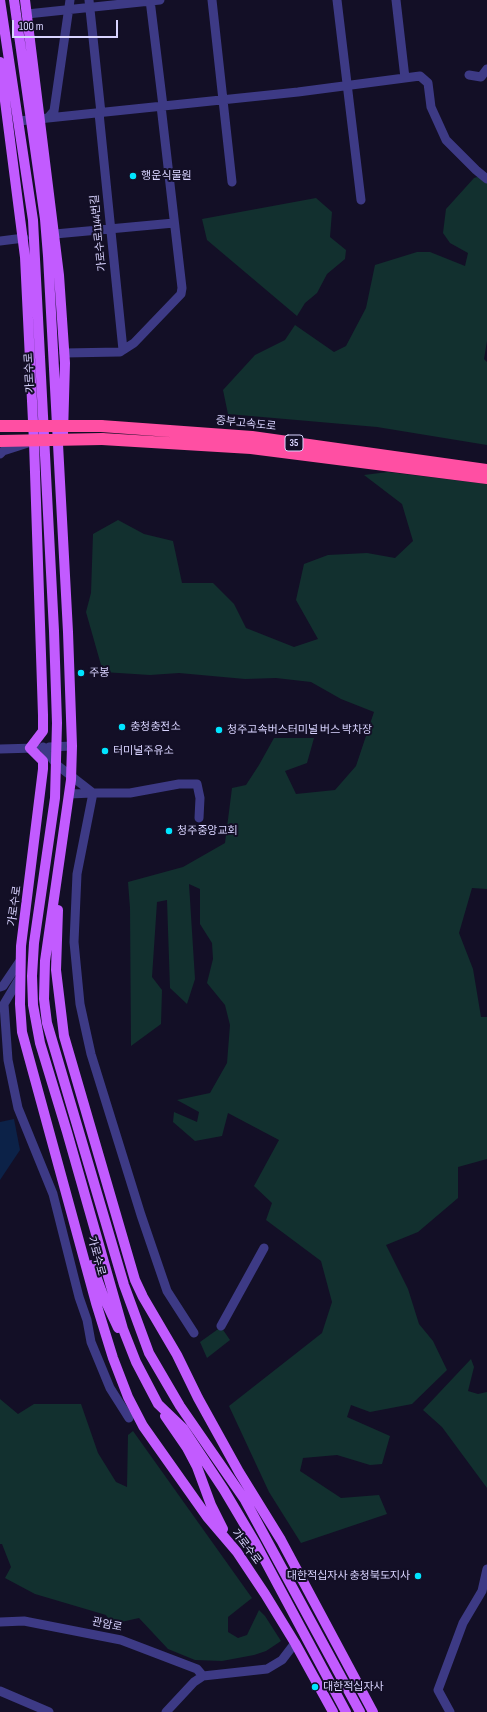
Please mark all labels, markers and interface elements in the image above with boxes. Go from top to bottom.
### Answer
scale bar [14,12,120,38]
text: 100 m [19,19,44,34]
place label: 행운식물원 [141,169,192,183]
marker: 행운식물원 [128,171,138,181]
street label: 가로수로1144번길 [88,194,110,272]
street label: 가로수로 [22,352,38,394]
street label: 중부고속도로 [215,414,277,434]
road number: 35 [285,435,303,451]
place label: 주봉 [89,666,109,680]
marker: 주봉 [76,668,86,678]
place label: 충청충전소 [130,720,181,734]
marker: 충청충전소 [117,722,127,732]
place label: 청주고속버스터미널 버스 박차장 [227,723,372,737]
marker: 청주고속버스터미널 버스 박차장 [214,725,224,735]
place label: 터미널주유소 [113,744,174,758]
marker: 터미널주유소 [100,746,110,756]
place label: 청주중앙교회 [177,824,238,838]
marker: 청주중앙교회 [164,826,174,836]
street label: 가로수로 [6,885,24,927]
street label: 가로수로 [84,1235,108,1277]
street label: 가로수로 [229,1527,263,1567]
place label: 대한적십자사 충청북도지사 [287,1569,410,1583]
marker: 대한적십자사 충청북도지사 [413,1571,423,1581]
street label: 관암로 [91,1615,123,1635]
place label: 대한적십자사 [323,1680,384,1694]
marker: 대한적십자사 [310,1682,320,1692]

